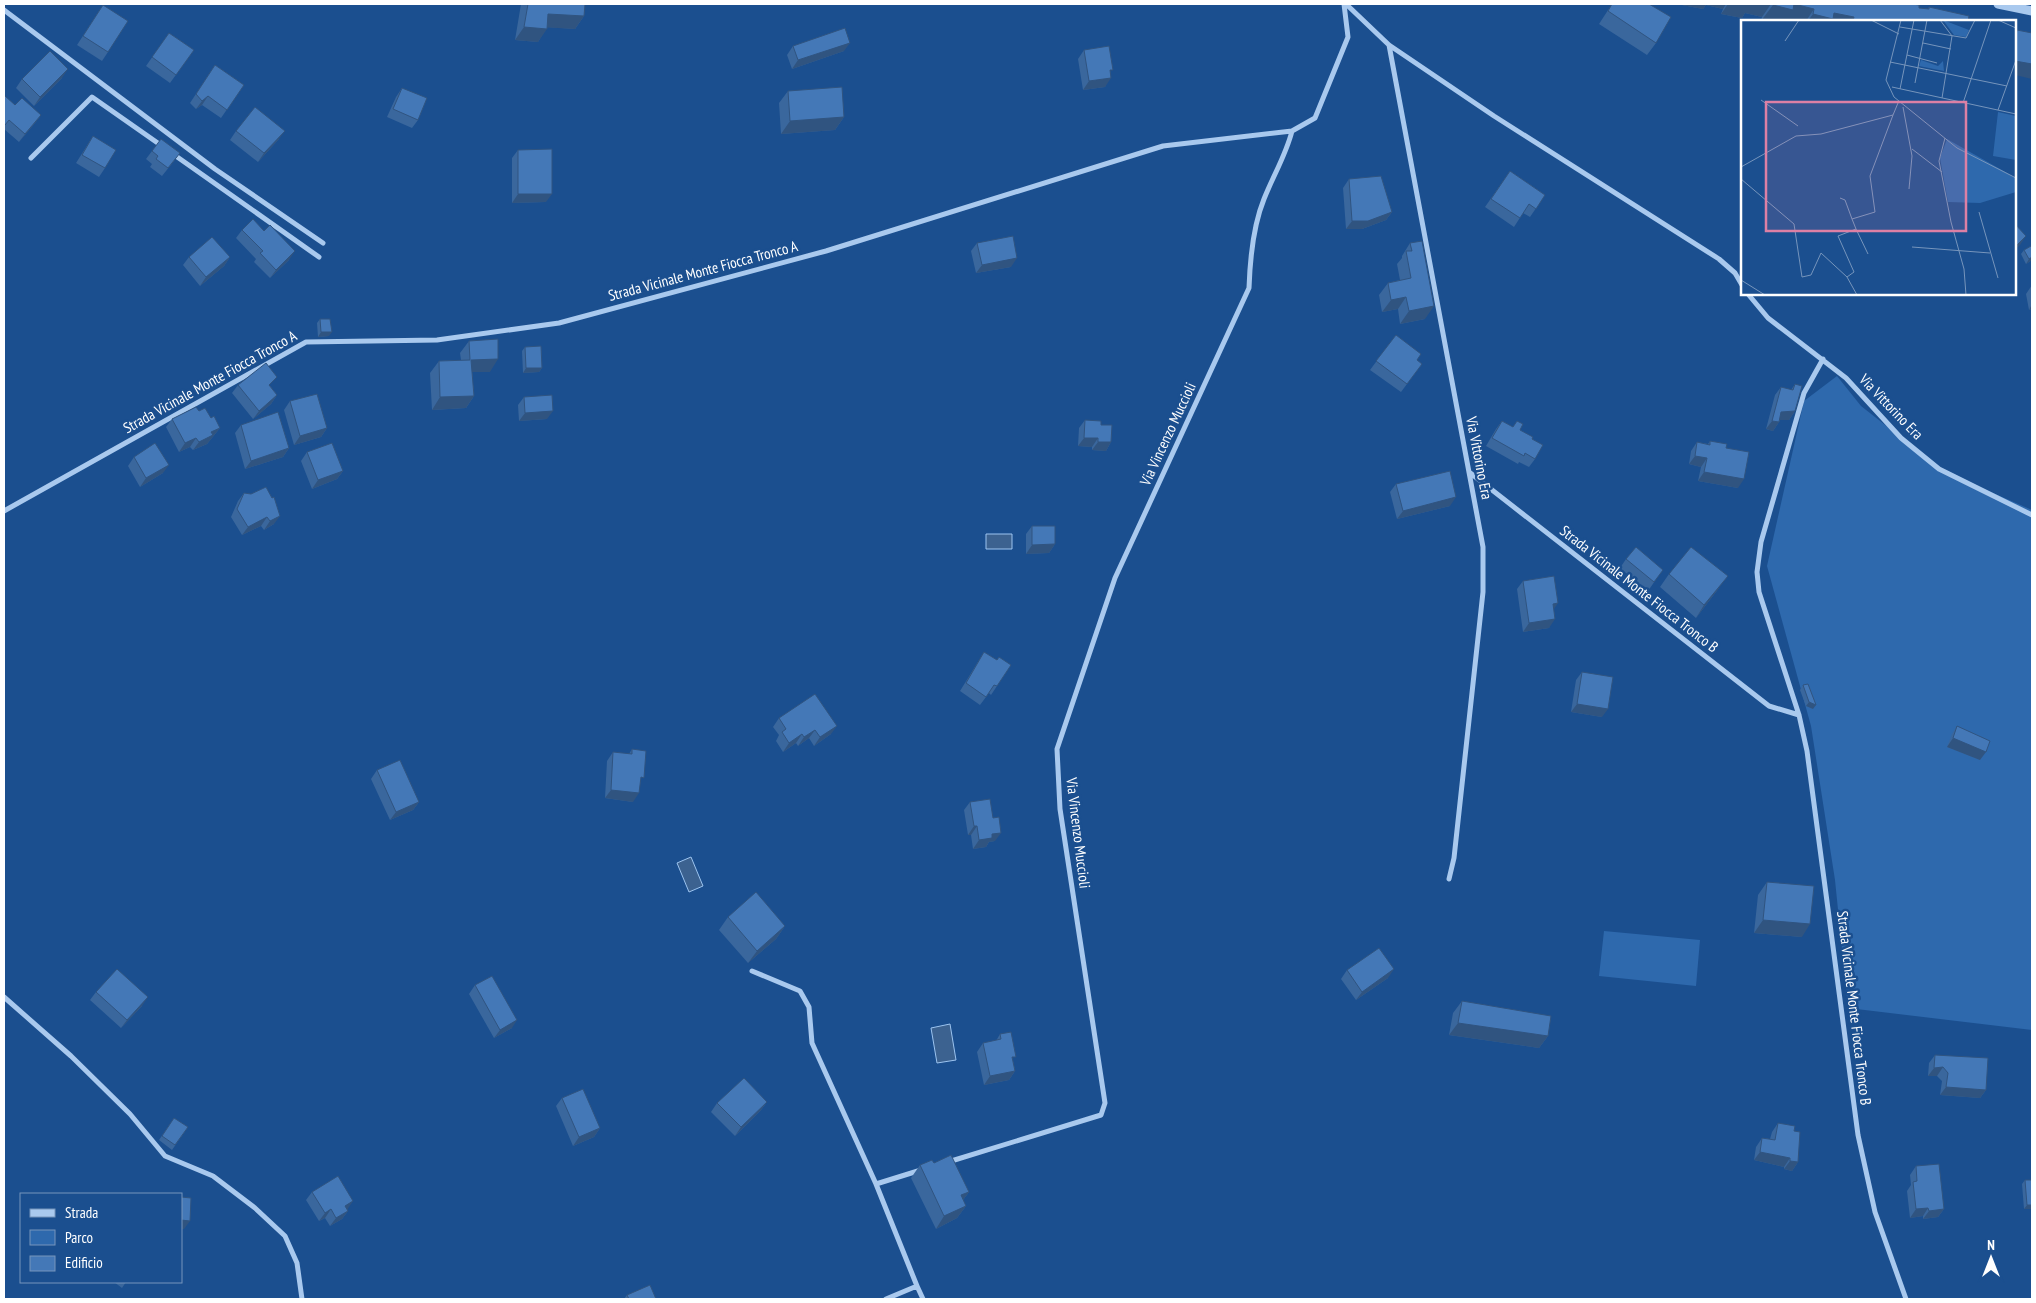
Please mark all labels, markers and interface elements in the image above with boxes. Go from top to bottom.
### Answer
inset map [1741,20,2016,295]
street label: Strada Vicinale Monte Fiocca Tronco A [606,236,801,305]
street label: Strada Vicinale Monte Fiocca Tronco A [120,325,301,437]
street label: Via Vittorino Era [1855,369,1927,443]
street label: Via Vincenzo Muccioli [1135,379,1200,489]
street label: Via Vittorino Era [1462,414,1497,501]
street label: Strada Vicinale Monte Fiocca Tronco B [1556,521,1722,656]
street label: Via Vincenzo Muccioli [1062,775,1095,889]
street label: Strada Vicinale Monte Fiocca Tronco B [1833,910,1876,1106]
legend [20,1193,182,1283]
text: Strada [65,1203,98,1222]
text: Parco [65,1228,93,1247]
north arrow [1966,1233,2016,1283]
text: N [1987,1236,1995,1254]
text: Edificio [65,1253,103,1272]

